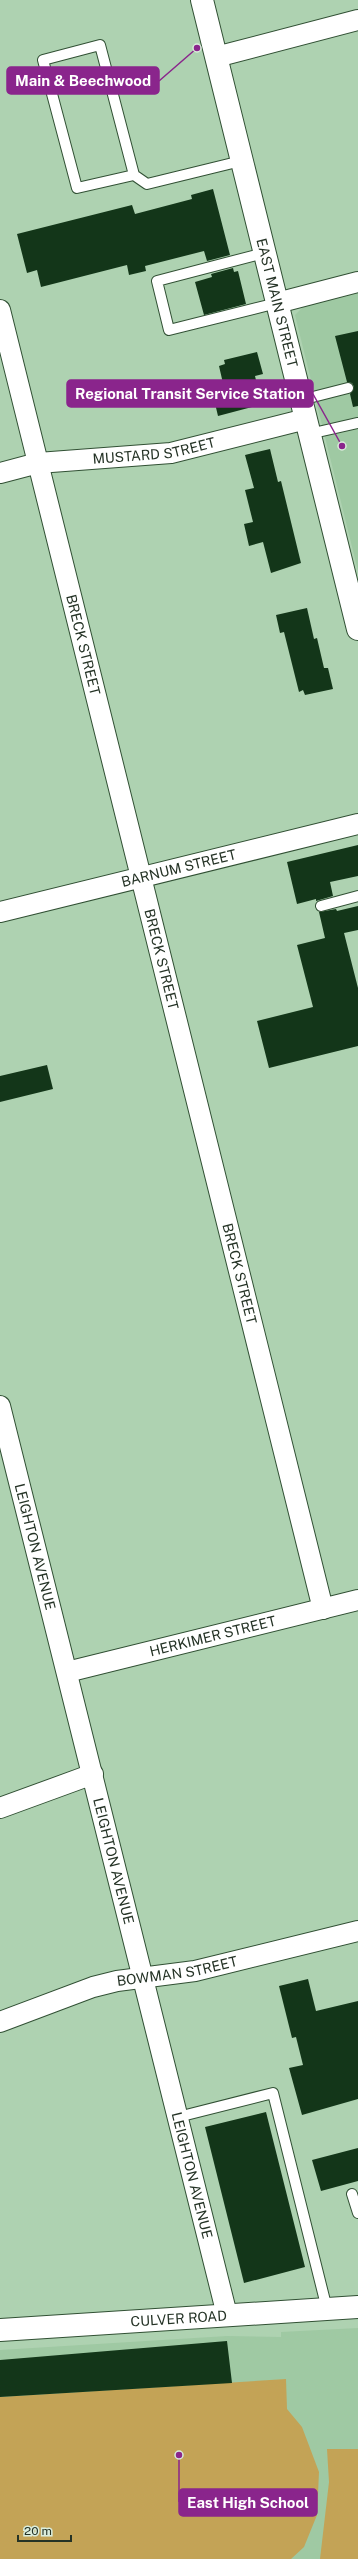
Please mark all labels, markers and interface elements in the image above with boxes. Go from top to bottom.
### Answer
callout: Main & Beechwood [7,67,159,94]
text: Main & Beechwood [15,72,151,89]
street label: EAST MAIN STREET [253,237,301,369]
callout: Regional Transit Service Station [67,380,313,407]
text: Regional Transit Service Station [75,385,305,402]
street label: MUSTARD STREET [92,434,217,467]
street label: BRECK STREET [63,593,103,697]
street label: BARNUM STREET [120,846,238,890]
street label: BRECK STREET [141,907,182,1011]
street label: BRECK STREET [219,1222,260,1326]
street label: LEIGHTON AVENUE [12,1482,59,1612]
street label: HERKIMER STREET [148,1613,277,1659]
street label: LEIGHTON AVENUE [90,1796,137,1926]
street label: BOWMAN STREET [116,1953,239,1989]
street label: LEIGHTON AVENUE [169,2110,216,2240]
street label: CULVER ROAD [130,2307,227,2330]
callout: East High School [179,2489,317,2516]
text: East High School [187,2494,309,2511]
scale bar [18,2517,71,2543]
text: 20 m [24,2524,52,2538]

